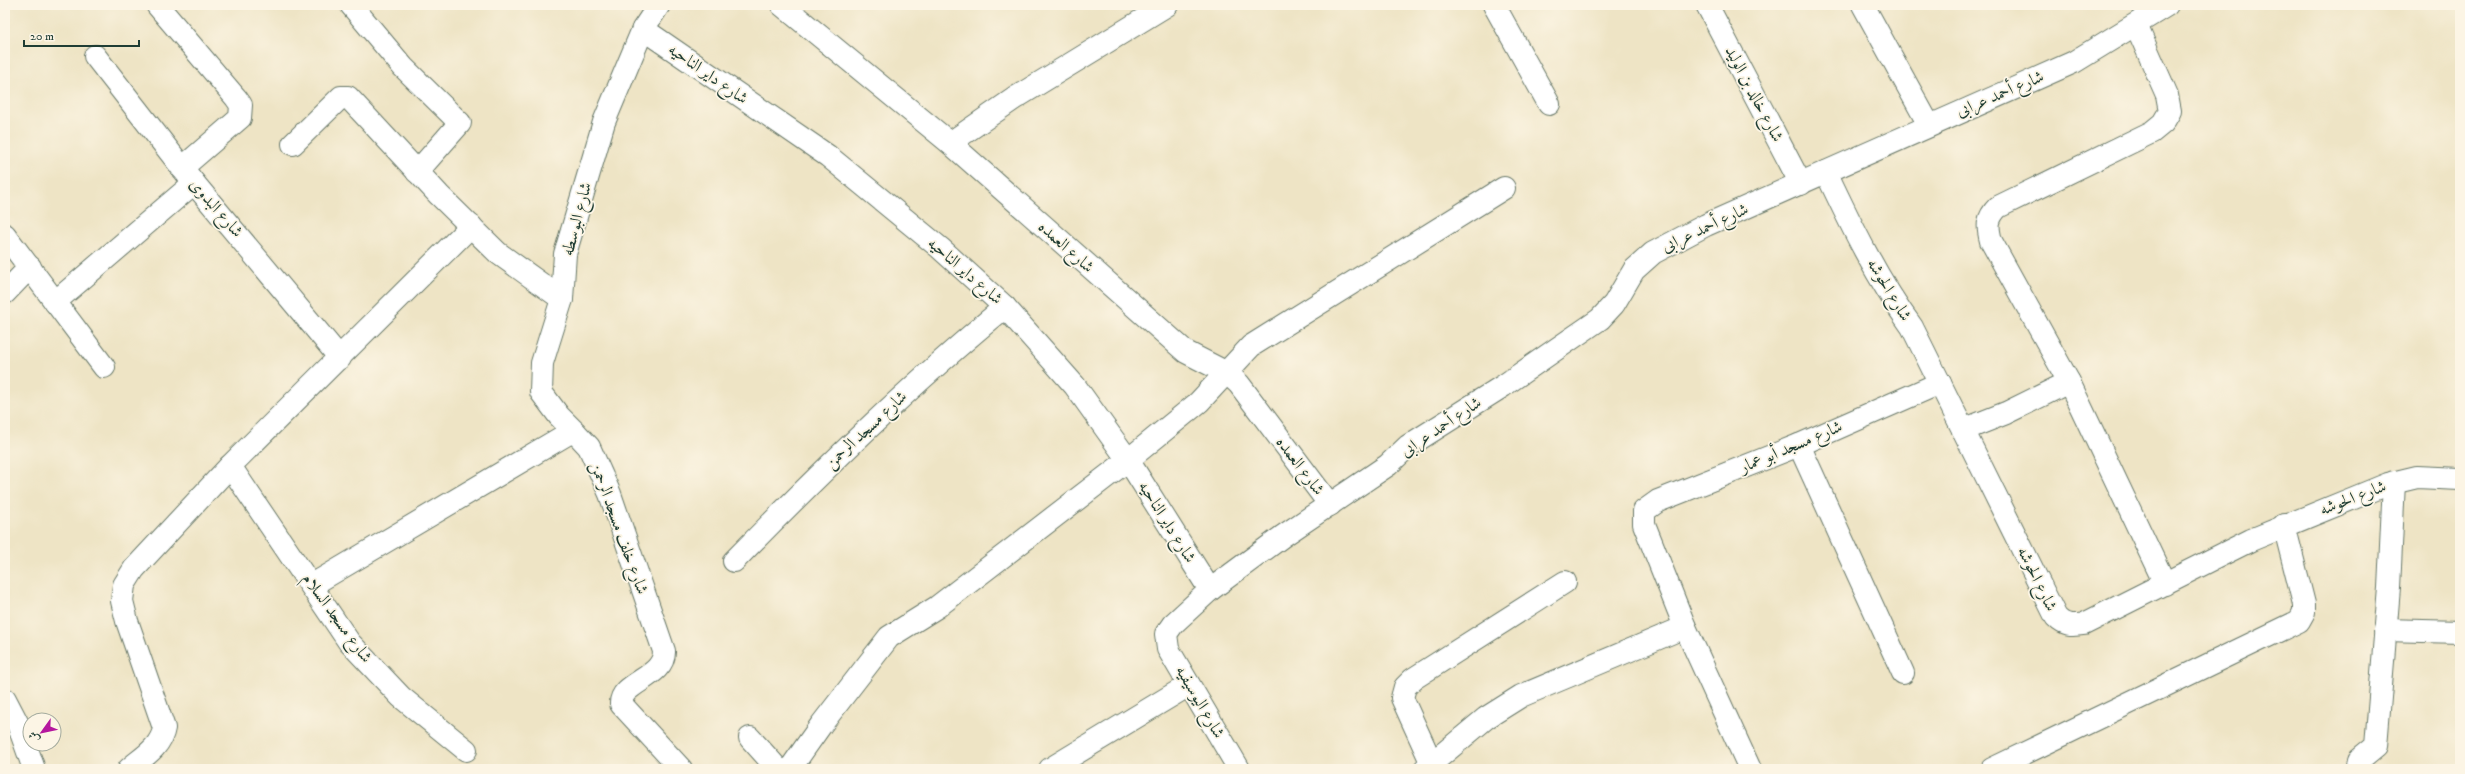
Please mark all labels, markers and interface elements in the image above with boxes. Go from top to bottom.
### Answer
scale bar [24,22,139,48]
text: 20 m [30,29,54,44]
street label: شارع داير الناحيه [663,38,752,111]
street label: شارع خالد بن الوليد [1718,42,1789,147]
street label: شارع أحمد عرابى [1952,64,2048,124]
street label: شارع البدوى [183,174,248,244]
street label: شارع البوسطه [557,180,599,259]
street label: شارع أحمد عرابى [1657,196,1753,260]
street label: شارع العمده [1032,216,1099,279]
street label: شارع داير الناحيه [922,232,1007,311]
street label: شارع الحوشه [1860,255,1916,327]
street label: شارع مسجد الرحمن [820,386,913,475]
street label: شارع أحمد عرابى [1395,390,1487,464]
street label: شارع مسجد أبو عمار [1734,414,1847,481]
street label: شارع العمده [1269,432,1329,501]
street label: شارع خلف مسجد الرحمن [583,459,653,598]
street label: شارع الحوشه [2317,475,2390,523]
street label: شارع داير الناحيه [1131,477,1201,568]
street label: شارع الحوشه [2010,543,2062,616]
street label: شارع مسجد السلام [295,569,377,669]
street label: شارع اليوسيفيه [1169,662,1230,743]
north arrow [22,712,62,752]
text: ش [26,728,43,745]

